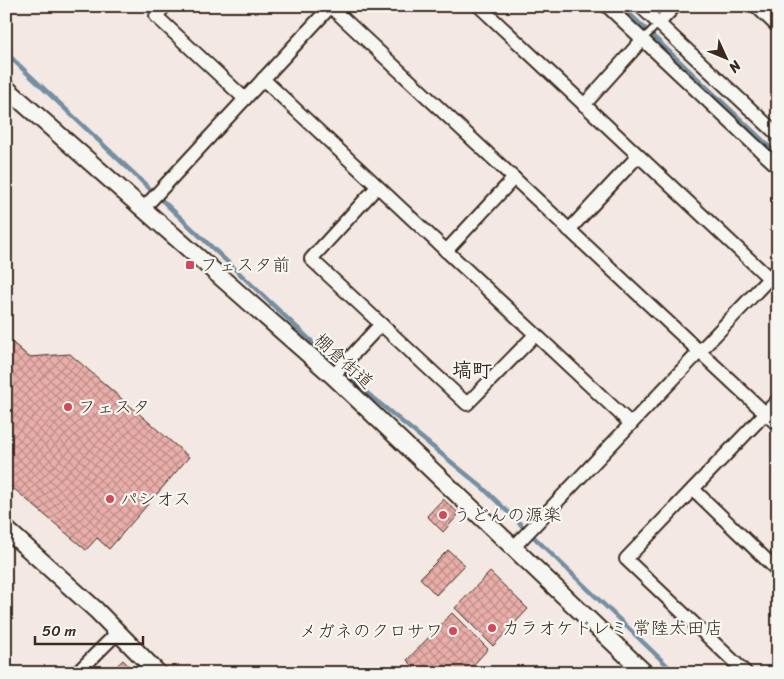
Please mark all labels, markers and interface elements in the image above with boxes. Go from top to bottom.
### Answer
north arrow [702,32,752,82]
text: N [722,54,748,79]
place label: フェスタ前 [200,249,290,281]
marker: フェスタ前 [184,259,196,271]
street label: 棚倉街道 [307,325,381,397]
district label: 塙町 [452,353,492,388]
place label: フェスタ [78,391,150,423]
marker: フェスタ [62,401,74,413]
place label: パシオス [120,483,191,515]
marker: パシオス [104,493,116,505]
place label: うどんの源楽 [453,499,561,531]
marker: うどんの源楽 [437,509,449,521]
place label: カラオケドレミ 常陸太田店 [502,612,723,644]
scale bar [35,614,142,646]
place label: メガネのクロサワ [299,615,443,647]
text: 50 m [42,618,77,644]
marker: カラオケドレミ 常陸太田店 [486,622,498,634]
marker: メガネのクロサワ [447,625,459,637]

